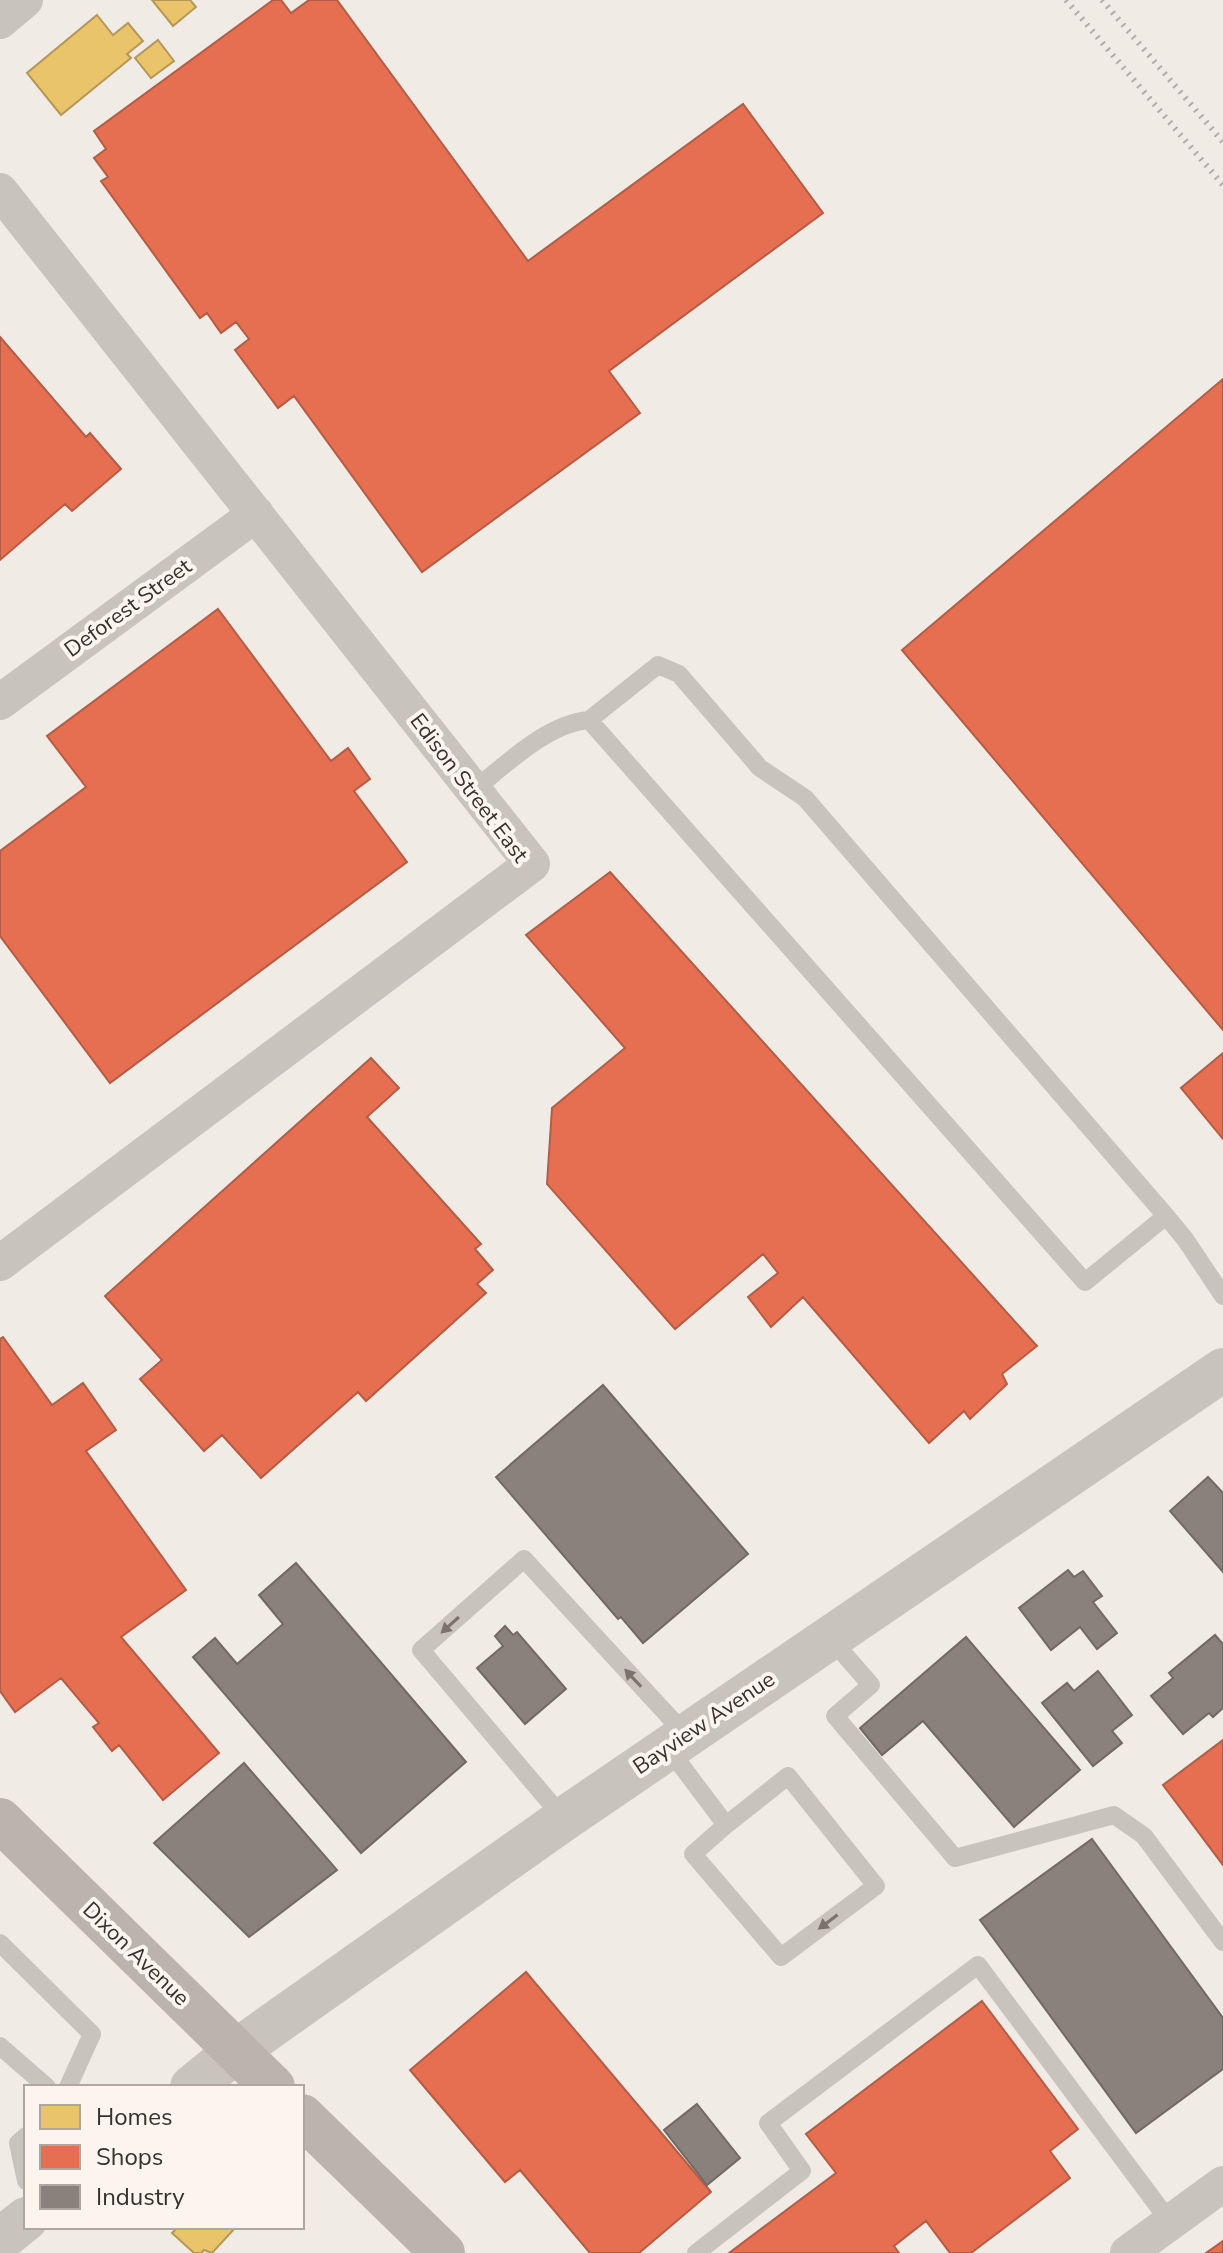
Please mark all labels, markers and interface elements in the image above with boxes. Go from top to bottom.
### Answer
street label: Deforest Street [58,551,198,664]
street label: Edison Street East [403,707,535,869]
one-way arrow [441,1615,460,1633]
street label: Bayview Avenue [627,1664,781,1782]
one-way arrow [625,1669,643,1688]
street label: Dixon Avenue [76,1895,196,2013]
one-way arrow [818,1913,839,1929]
legend [24,2085,304,2229]
text: Homes [96,2101,172,2133]
text: Shops [96,2141,163,2173]
text: Industry [96,2181,185,2213]

